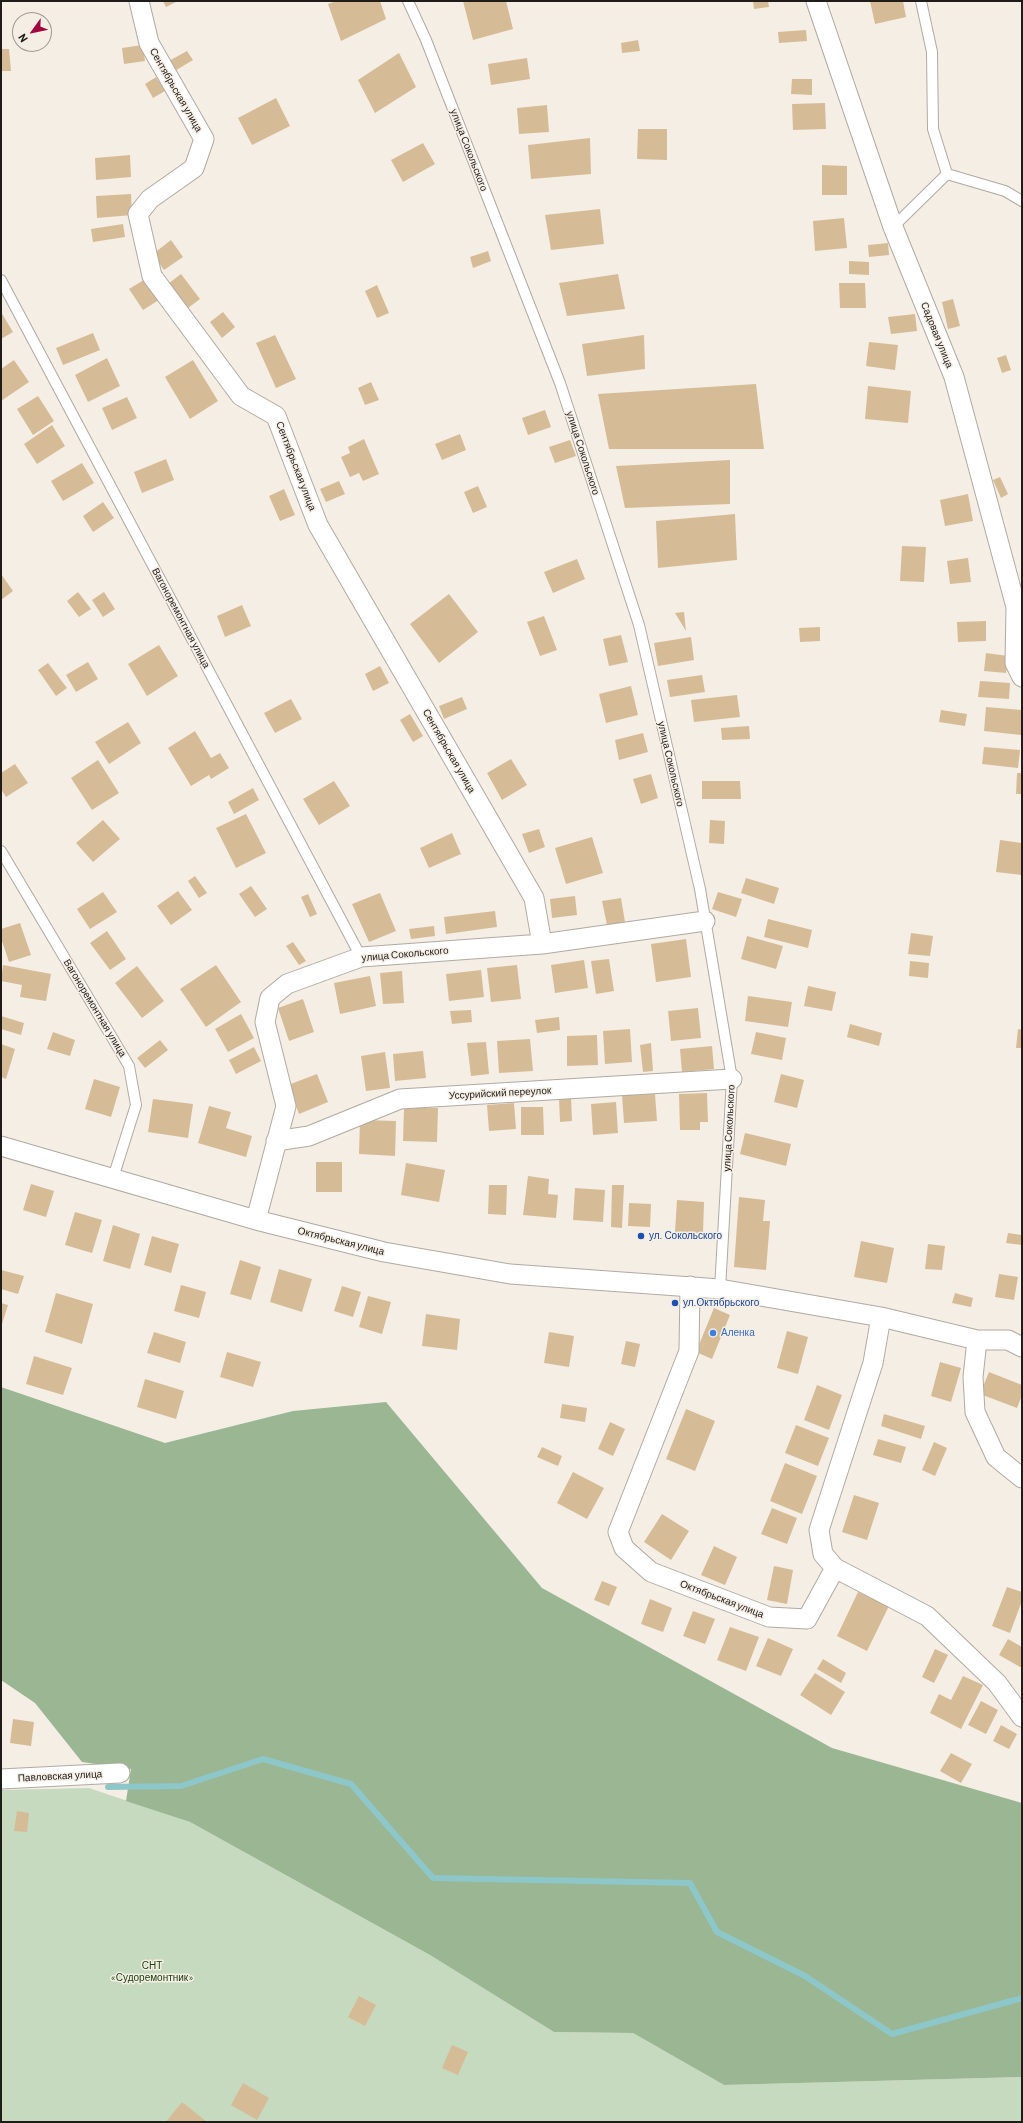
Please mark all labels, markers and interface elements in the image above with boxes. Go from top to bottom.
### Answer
north arrow [12,12,52,52]
text: N [15,32,30,45]
street label: Сентябрьская улица [147,46,205,134]
street label: улица Сокольского [448,107,490,193]
street label: Садовая улица [918,300,956,370]
street label: улица Сокольского [564,410,602,496]
street label: Сентябрьская улица [273,420,319,512]
street label: Вагоноремонтная улица [149,566,213,670]
street label: Сентябрьская улица [420,707,478,795]
street label: улица Сокольского [655,720,687,808]
street label: улица Сокольского [361,944,449,964]
street label: Вагоноремонтная улица [61,957,129,1059]
street label: Уссурийский переулок [449,1084,551,1102]
street label: улица Сокольского [721,1084,737,1172]
street label: Октябрьская улица [296,1224,386,1258]
place label: ул. Сокольского [649,1230,722,1242]
marker: ул. Сокольского [636,1231,646,1241]
place label: ул.Октябрьского [683,1297,759,1309]
marker: ул.Октябрьского [670,1298,680,1308]
place label: Аленка [721,1327,755,1339]
marker: Аленка [708,1328,718,1338]
street label: Октябрьская улица [678,1577,766,1621]
street label: Павловская улица [17,1768,103,1784]
park label: СНТ «Судоремонтник» [110,1960,194,1984]

